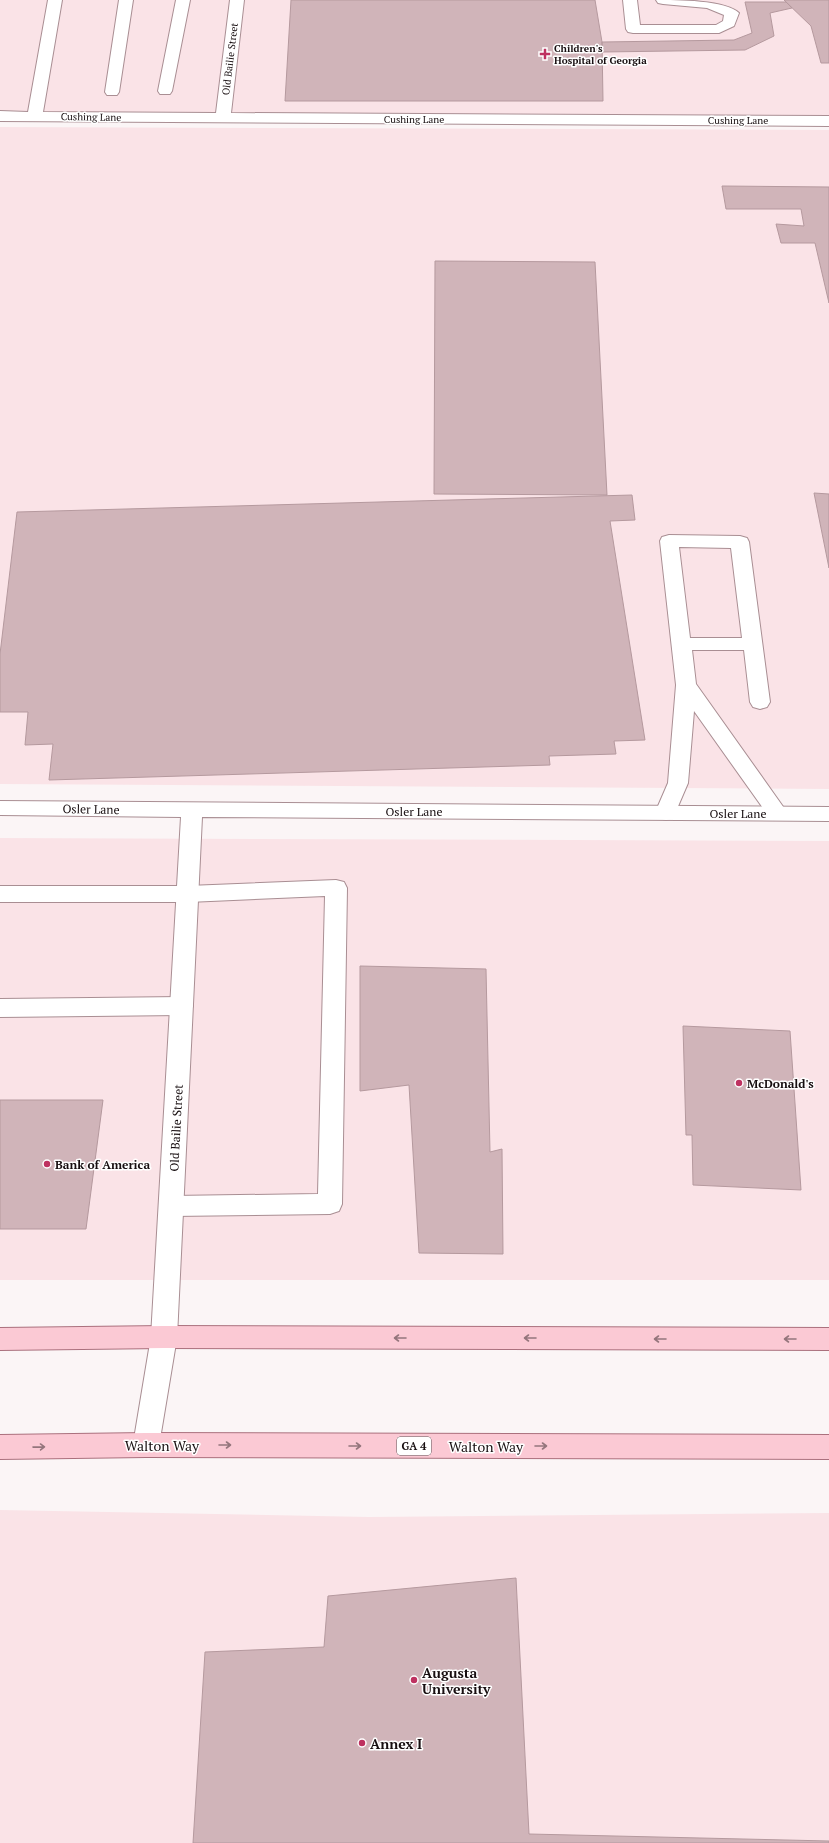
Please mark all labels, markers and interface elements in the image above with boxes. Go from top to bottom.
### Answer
street label: Old Bailie Street [219,22,241,96]
place label: Children's Hospital of Georgia [554,42,647,67]
marker: Children's Hospital of Georgia [539,48,551,60]
street label: Cushing Lane [61,110,121,124]
street label: Cushing Lane [384,113,444,126]
street label: Cushing Lane [708,114,768,127]
street label: Osler Lane [62,801,120,817]
street label: Osler Lane [385,804,443,819]
street label: Osler Lane [709,806,767,821]
place label: McDonald's [747,1076,814,1091]
marker: McDonald's [734,1078,744,1088]
street label: Old Bailie Street [166,1083,186,1172]
place label: Bank of America [55,1157,150,1172]
marker: Bank of America [42,1159,52,1169]
one-way arrow [394,1334,407,1342]
one-way arrow [524,1334,537,1342]
one-way arrow [654,1335,667,1343]
one-way arrow [784,1335,797,1343]
street label: Walton Way [125,1436,200,1455]
road number: GA 4 [397,1437,431,1455]
street label: Walton Way [449,1437,524,1456]
one-way arrow [218,1441,231,1449]
one-way arrow [348,1442,361,1450]
one-way arrow [534,1442,547,1450]
one-way arrow [32,1443,45,1450]
place label: Augusta University [422,1663,491,1698]
marker: Augusta University [409,1675,419,1685]
place label: Annex I [370,1734,422,1753]
marker: Annex I [357,1738,367,1748]

